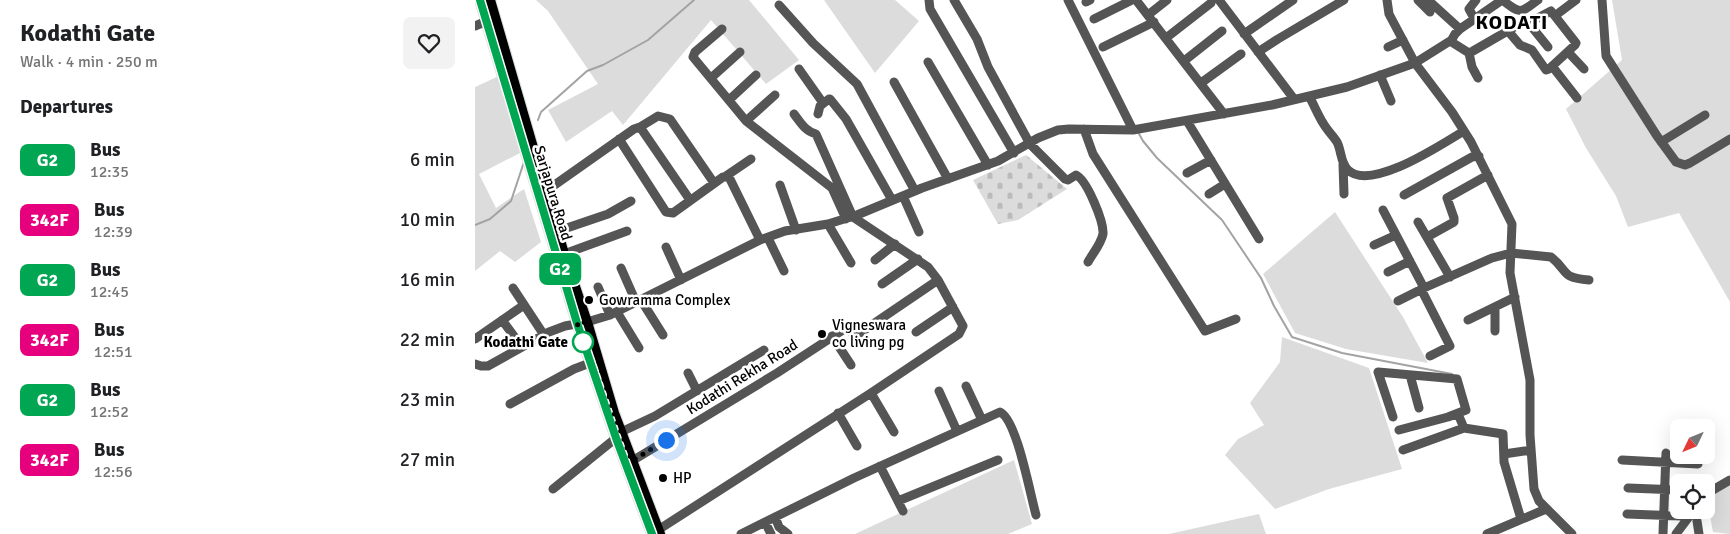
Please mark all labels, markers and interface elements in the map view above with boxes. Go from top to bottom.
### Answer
district label: KODATI [1476,10,1548,35]
button: heart [403,17,455,69]
text: Kodathi Gate [20,18,155,48]
text: Walk · 4 min · 250 m [20,52,158,72]
text: Departures [20,95,113,119]
text: Bus [90,138,121,162]
street label: Sarjapura Road [530,143,576,243]
text: 6 min [410,148,455,172]
text: G2 [37,149,58,171]
text: 12:35 [90,162,129,182]
text: Bus [94,198,124,222]
text: 10 min [400,208,455,232]
text: 342F [30,209,69,231]
text: 12:39 [94,222,133,242]
line badge: G2 [537,253,583,285]
text: Bus [90,258,121,282]
text: G2 [549,258,571,280]
text: 16 min [400,268,455,292]
text: G2 [37,269,58,291]
text: 12:45 [90,282,129,302]
place label: Gowramma Complex [599,291,730,309]
marker: Gowramma Complex [583,294,595,306]
place label: Vigneswara co living pg [832,316,906,351]
text: Bus [94,318,124,342]
text: 22 min [400,328,455,352]
marker: Vigneswara co living pg [816,328,828,340]
text: 342F [30,329,69,351]
marker: Kodathi Gate [572,331,594,353]
place label: Kodathi Gate [483,333,568,351]
street label: Kodathi Rekha Road [683,336,801,418]
text: 12:51 [94,342,133,362]
text: Bus [90,378,121,402]
text: 23 min [400,388,455,412]
text: G2 [37,389,58,411]
text: 12:52 [90,402,129,422]
north arrow [1670,419,1715,464]
map controls [1670,419,1715,519]
your location [654,428,679,453]
text: Bus [94,438,124,462]
text: 27 min [400,448,455,472]
text: 342F [30,449,69,471]
text: 12:56 [94,462,133,482]
place label: HP [673,469,692,487]
marker: HP [657,472,669,484]
button: locate [1670,474,1715,519]

